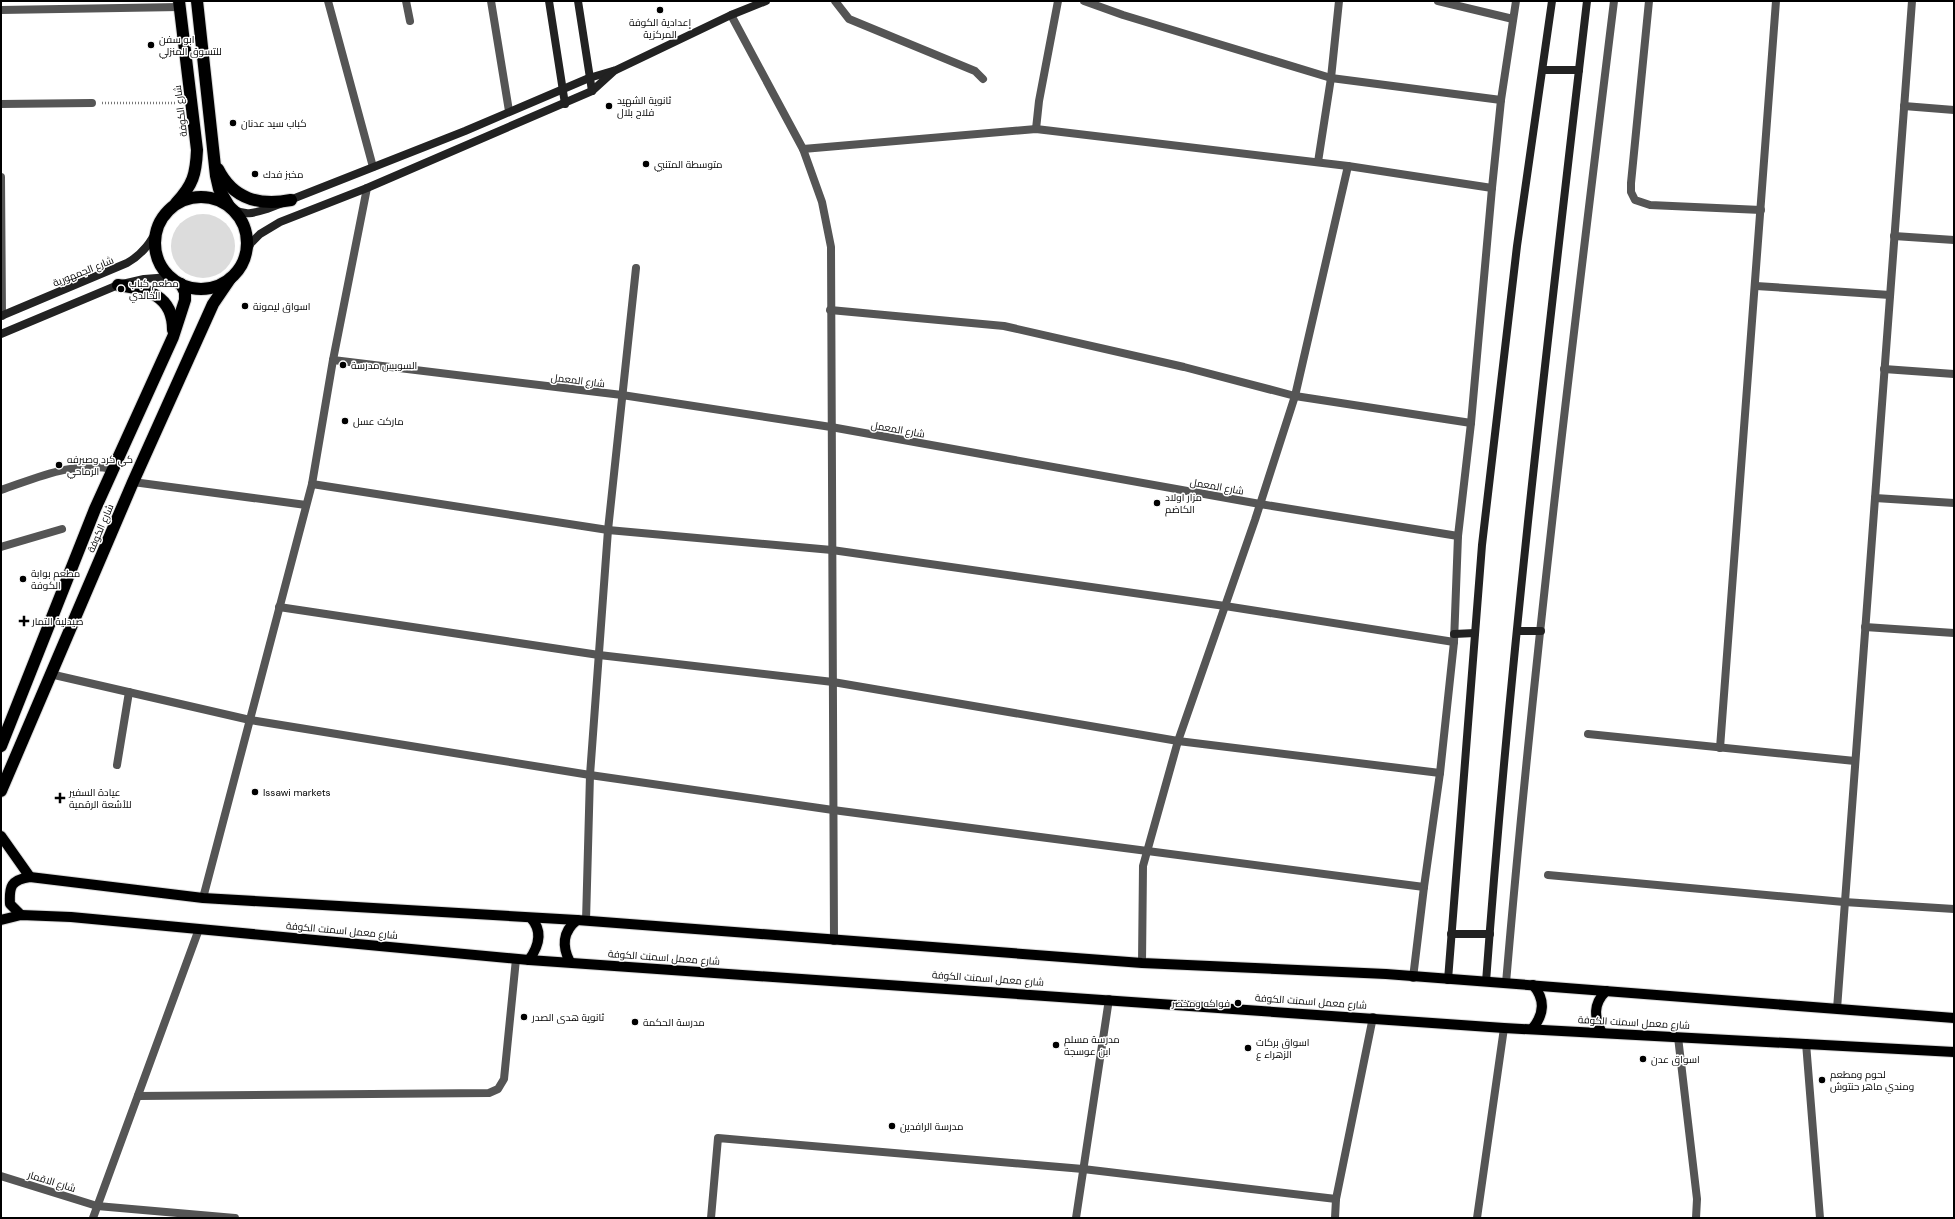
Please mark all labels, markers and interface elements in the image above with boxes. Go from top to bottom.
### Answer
marker: إعدادية الكوفة المركزية [655,5,665,15]
place label: إعدادية الكوفة المركزية [629,16,691,41]
place label: ابو سفن للتسوق المنزلي [159,33,222,59]
marker: ابو سفن للتسوق المنزلي [146,40,156,50]
street label: شارع الكوفة [171,84,190,137]
place label: ثانوية الشهيد فلاح بلال [617,94,671,119]
marker: ثانوية الشهيد فلاح بلال [604,101,614,111]
place label: كباب سيد عدنان [241,117,306,130]
marker: كباب سيد عدنان [228,118,238,128]
place label: متوسطة المتنبي [654,158,723,172]
marker: متوسطة المتنبي [641,159,651,169]
place label: مخبز فدك [263,168,303,181]
marker: مخبز فدك [250,169,260,179]
street label: شارع الجمهورية [51,253,116,290]
place label: مطعم كباب الخالدي [129,277,179,303]
marker: مطعم كباب الخالدي [116,284,126,294]
place label: اسواق ليمونة [253,300,310,313]
marker: اسواق ليمونة [240,301,250,311]
place label: السويس مدرسة [351,359,417,372]
marker: السويس مدرسة [338,360,348,370]
street label: شارع المعمل [550,371,606,390]
place label: ماركت عسل [353,415,404,428]
marker: ماركت عسل [340,416,350,426]
street label: شارع المعمل [870,418,926,441]
place label: كي كرد وصيرفه الرماحي [67,453,133,479]
marker: كي كرد وصيرفه الرماحي [54,460,64,470]
street label: شارع المعمل [1189,475,1245,498]
place label: مزار اولاد الكاضم [1165,491,1202,517]
marker: مزار اولاد الكاضم [1152,498,1162,508]
street label: شارع الكوفة [84,502,117,555]
place label: مطعم بوابة الكوفة [31,567,80,592]
marker: مطعم بوابة الكوفة [18,574,28,584]
place label: صيدلية التمار [31,615,83,628]
marker: صيدلية التمار [19,616,29,626]
place label: عيادة السفير للأشعة الرقمية [68,786,132,811]
place label: Issawi markets [263,786,331,799]
marker: Issawi markets [250,787,260,797]
marker: عيادة السفير للأشعة الرقمية [54,792,66,804]
street label: شارع معمل اسمنت الكوفة [285,919,398,942]
street label: شارع معمل اسمنت الكوفة [607,947,720,968]
street label: شارع معمل اسمنت الكوفة [931,968,1044,989]
street label: شارع معمل اسمنت الكوفة [1254,991,1367,1012]
place label: فواكه ومخضر [1171,997,1230,1010]
marker: فواكه ومخضر [1233,998,1243,1008]
place label: ثانوية هدى الصدر [531,1011,604,1024]
marker: ثانوية هدى الصدر [519,1012,529,1022]
street label: شارع معمل اسمنت الكوفة [1578,1013,1690,1032]
place label: مدرسة الحكمة [643,1016,705,1029]
marker: مدرسة الحكمة [630,1017,640,1027]
place label: مدرسة مسلم ابن عوسجة [1064,1033,1120,1058]
place label: اسواق بركات الزهراء ع [1256,1036,1310,1061]
marker: مدرسة مسلم ابن عوسجة [1051,1040,1061,1050]
marker: اسواق بركات الزهراء ع [1243,1043,1253,1053]
place label: اسواق عدن [1651,1053,1700,1066]
marker: اسواق عدن [1638,1054,1648,1064]
place label: لحوم ومطعم ومندي ماهر حنتوش [1830,1068,1914,1094]
marker: لحوم ومطعم ومندي ماهر حنتوش [1817,1075,1827,1085]
place label: مدرسة الرافدين [900,1120,963,1133]
marker: مدرسة الرافدين [887,1121,897,1131]
street label: شارع الاقمار [25,1168,77,1195]

